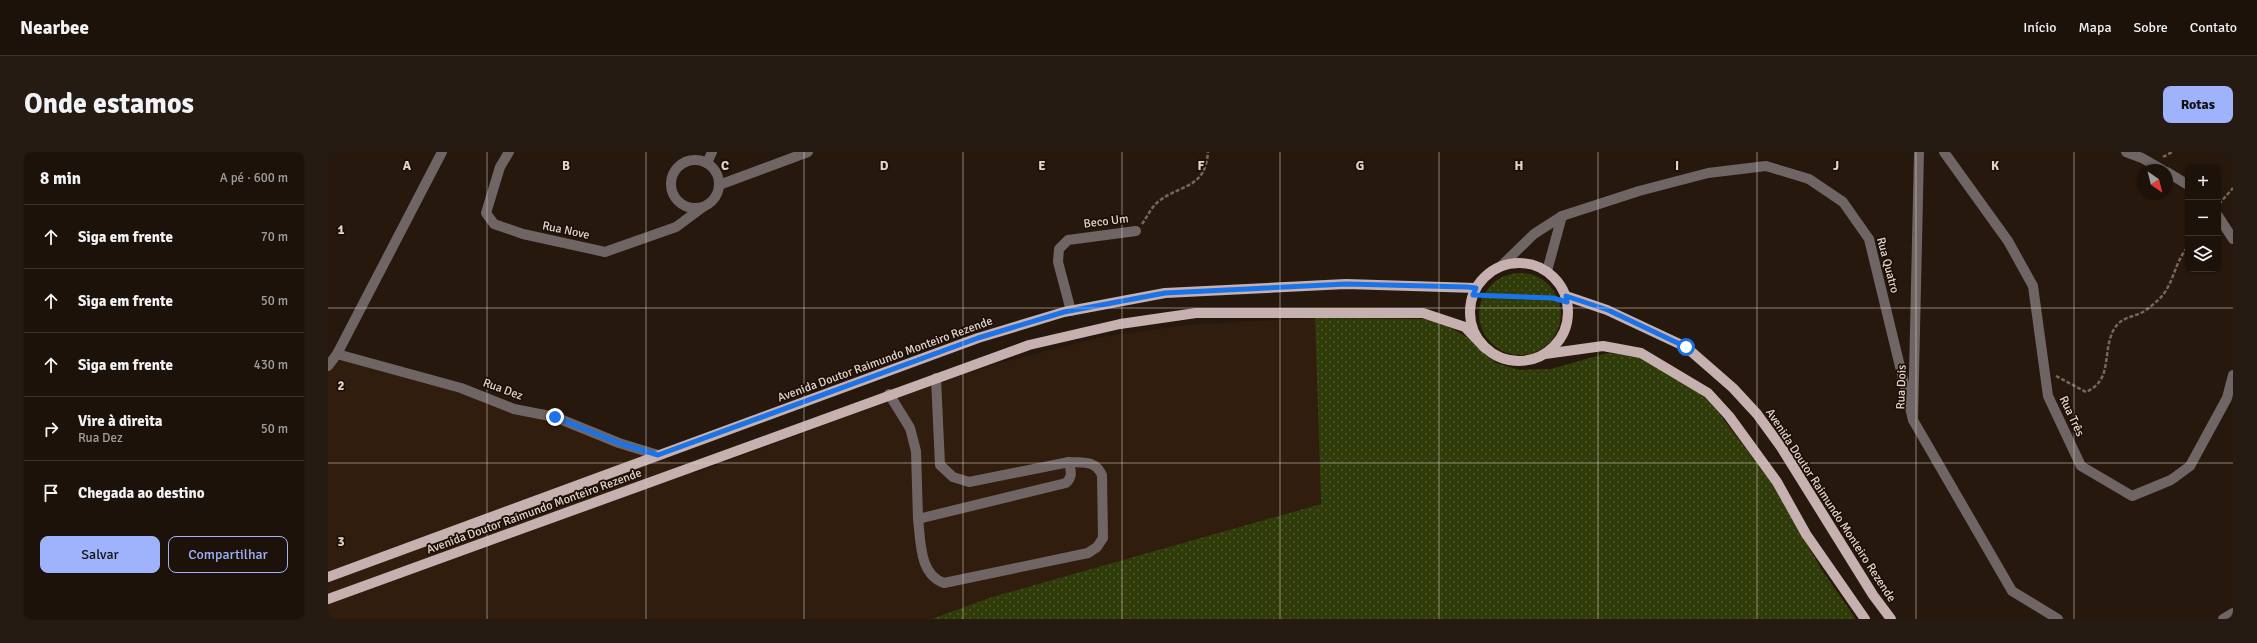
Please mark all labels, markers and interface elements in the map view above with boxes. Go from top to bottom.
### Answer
text: Nearbee [20,16,89,40]
text: Início [2023,19,2057,36]
text: Mapa [2079,19,2111,36]
text: Sobre [2133,19,2168,36]
text: Contato [2190,19,2237,36]
button: Rotas [2163,86,2233,123]
text: Onde estamos [24,87,194,121]
text: A [403,158,412,174]
text: B [562,158,570,174]
text: C [721,158,729,174]
text: D [880,158,889,174]
text: E [1038,158,1046,174]
text: F [1198,158,1205,174]
text: G [1356,158,1364,174]
text: H [1515,158,1523,174]
text: I [1675,158,1679,174]
text: J [1833,158,1839,174]
text: K [1991,158,1999,174]
north arrow [2137,164,2173,200]
map controls [2185,164,2221,272]
button: + [2185,164,2221,200]
text: 8 min [40,168,81,189]
text: A pé · 600 m [220,170,288,186]
button: − [2185,200,2221,236]
street label: Beco Um [1083,211,1129,232]
street label: Rua Nove [541,218,591,243]
text: 1 [337,222,345,238]
icon: ahead [40,226,62,248]
text: Siga em frente [78,228,173,246]
text: 70 m [261,229,288,245]
street label: Rua Quatro [1873,236,1902,295]
button: layers [2185,236,2221,272]
icon: ahead [40,290,62,312]
text: Siga em frente [78,292,173,310]
text: 50 m [261,293,288,309]
street label: Avenida Doutor Raimundo Monteiro Rezende [776,313,995,405]
route start [1677,338,1695,356]
icon: ahead [40,354,62,376]
text: Siga em frente [78,356,173,374]
text: 430 m [254,357,288,373]
street label: Rua Dois [1893,364,1910,410]
street label: Rua Dez [481,375,525,404]
text: 2 [337,378,345,394]
street label: Rua Três [2056,394,2087,439]
street label: Avenida Doutor Raimundo Monteiro Rezende [1762,406,1899,605]
route end [546,408,564,426]
text: Vire à direita [78,412,162,430]
icon: right [40,418,62,440]
text: 50 m [261,421,288,437]
text: Rua Dez [78,430,123,446]
street label: Avenida Doutor Raimundo Monteiro Rezende [425,465,644,557]
icon: arrive [40,482,62,504]
text: Chegada ao destino [78,484,205,502]
text: 3 [337,534,345,550]
button: Salvar [40,536,160,573]
button: Compartilhar [168,536,288,573]

